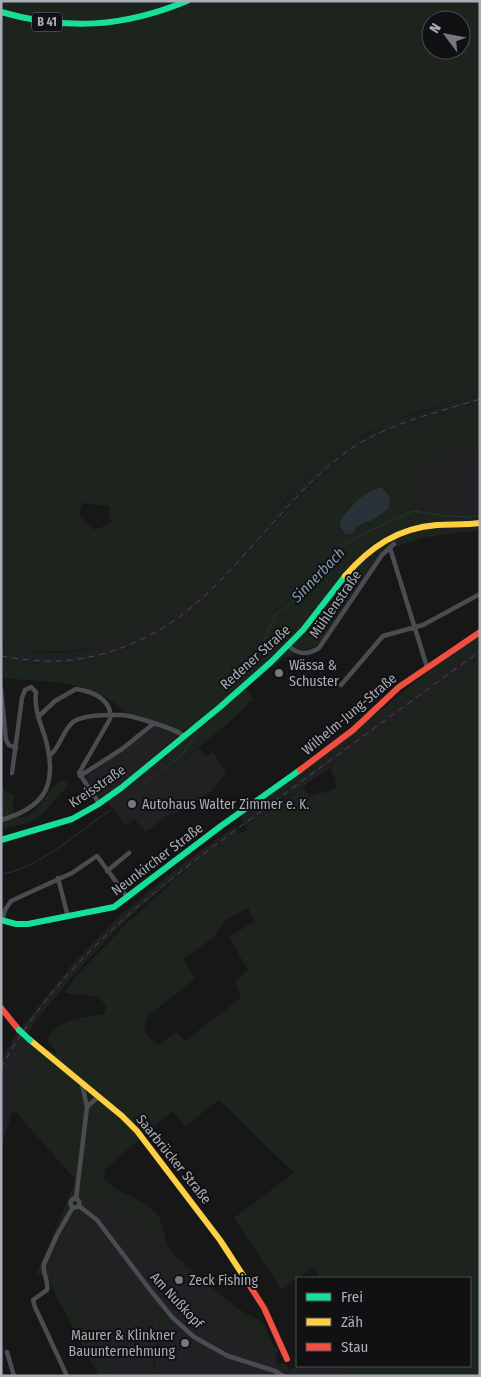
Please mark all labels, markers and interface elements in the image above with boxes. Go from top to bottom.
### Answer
north arrow [421,10,471,60]
road number: B 41 [32,13,62,32]
text: N [426,20,445,36]
water label: Sinnerbach [287,544,348,607]
street label: Mühlenstraße [306,567,365,641]
street label: Redener Straße [217,621,294,693]
place label: Wässa & Schuster [289,657,339,690]
marker: Wässa & Schuster [273,667,285,679]
street label: Wilhelm-Jung-Straße [299,670,400,759]
street label: Kreisstraße [66,761,129,811]
place label: Autohaus Walter Zimmer e. K. [142,796,309,813]
marker: Autohaus Walter Zimmer e. K. [126,798,138,810]
street label: Neunkircher Straße [108,819,207,899]
street label: Saarbrücker Straße [132,1111,215,1207]
street label: Am Nußkopf [146,1269,208,1333]
place label: Zeck Fishing [189,1272,258,1289]
marker: Zeck Fishing [173,1274,185,1286]
legend [296,1277,471,1367]
text: Frei [341,1288,363,1306]
text: Zäh [341,1313,363,1331]
place label: Maurer & Klinkner Bauunternehmung [69,1327,175,1360]
marker: Maurer & Klinkner Bauunternehmung [179,1337,191,1349]
text: Stau [341,1338,368,1356]

